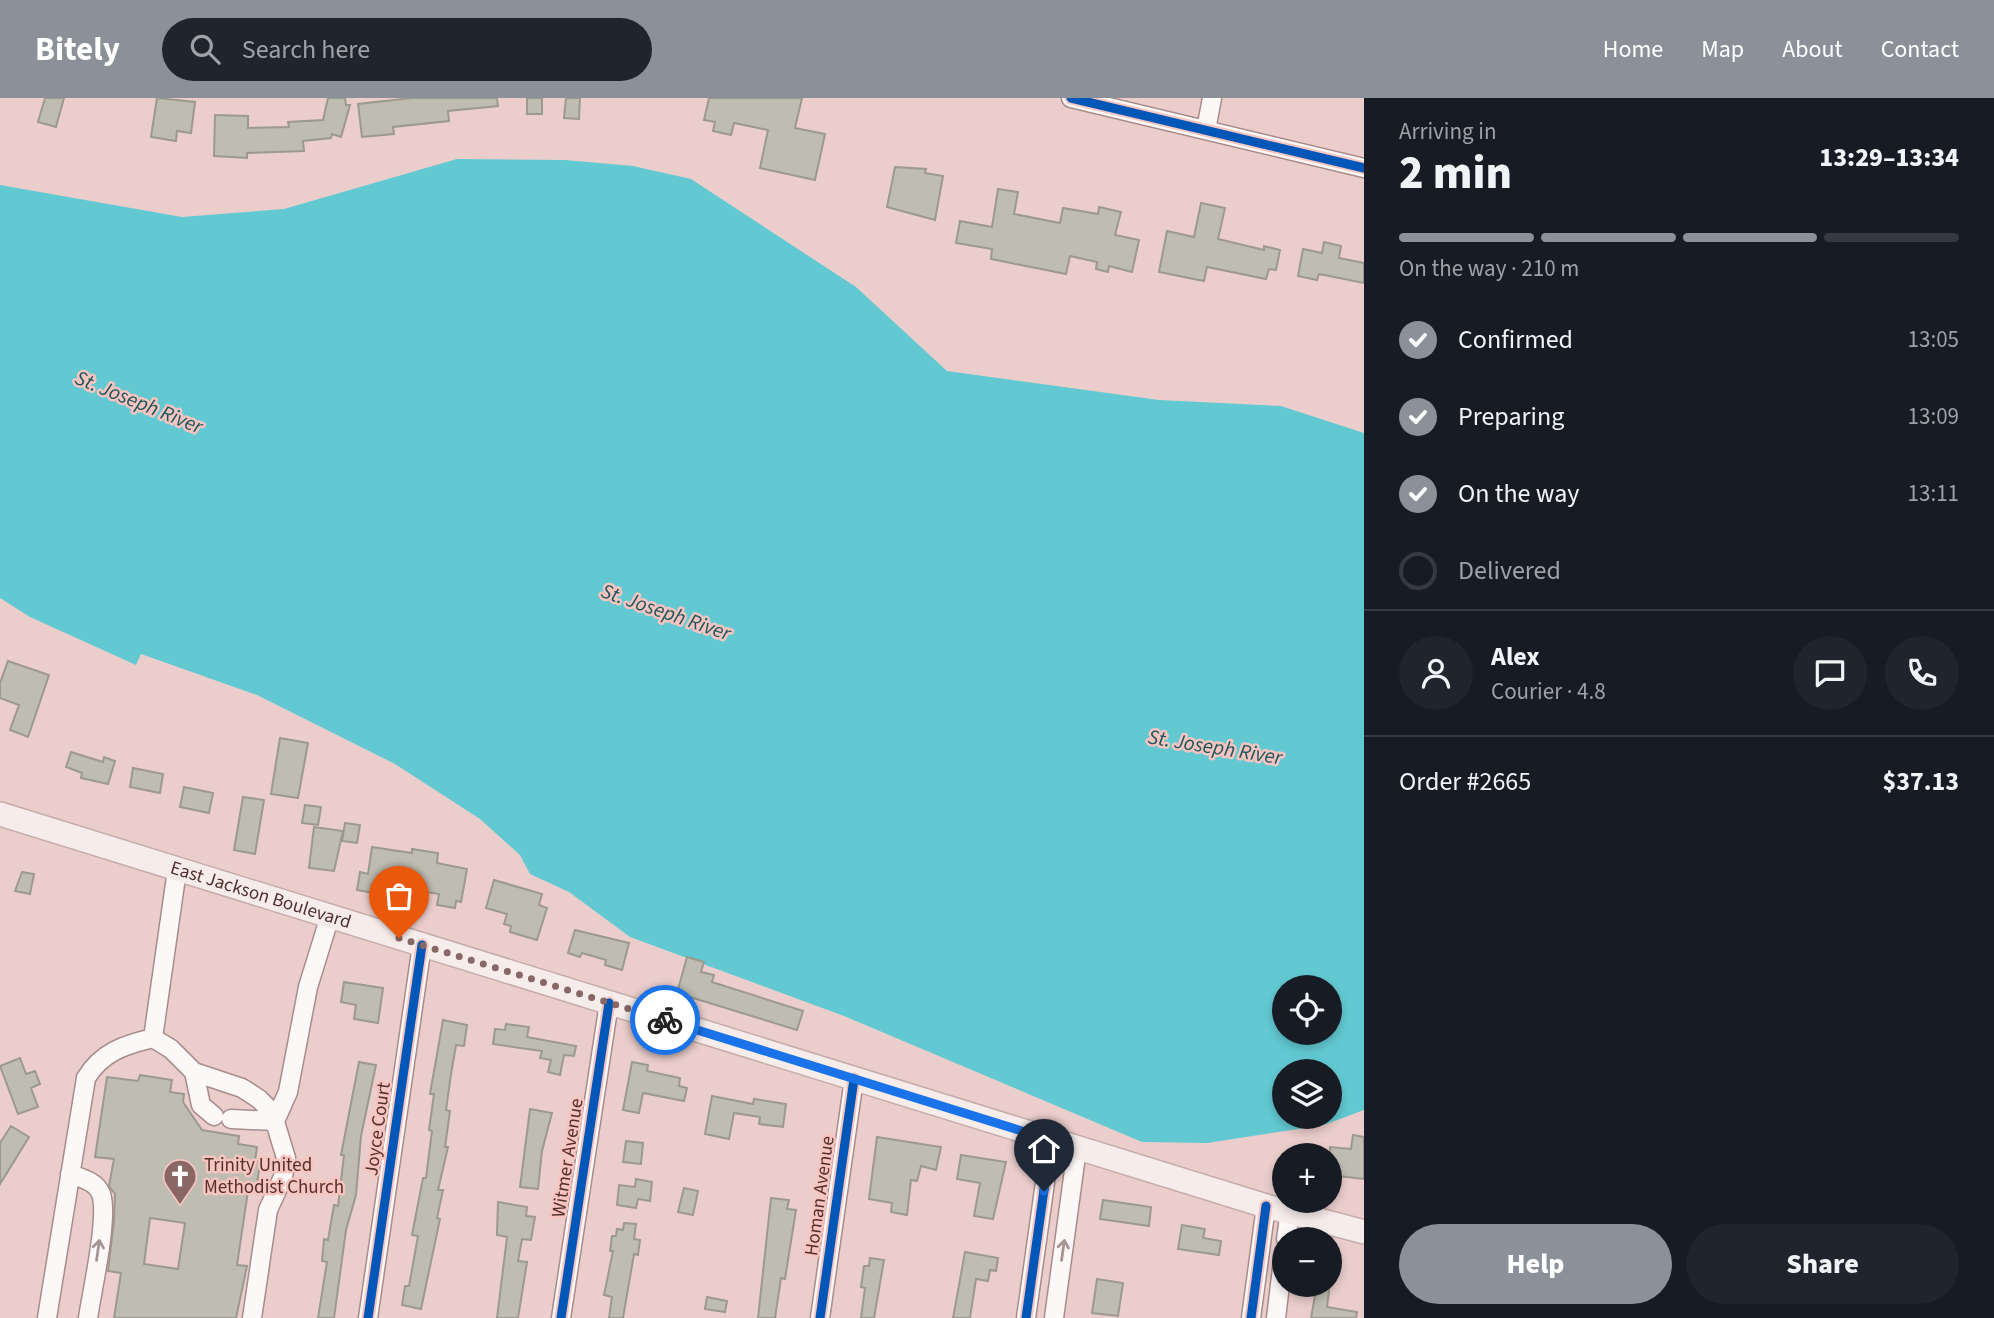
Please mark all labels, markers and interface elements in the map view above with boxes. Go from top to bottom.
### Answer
search box [162,18,652,81]
text: Bitely [35,26,120,73]
icon: search [186,30,224,68]
text: Search here [242,31,370,68]
text: Home [1603,32,1663,67]
text: Map [1701,32,1744,67]
text: About [1782,32,1843,67]
text: Contact [1881,32,1959,67]
text: Arriving in [1399,115,1497,148]
text: 13:29–13:34 [1819,139,1959,176]
text: 2 min [1399,141,1512,206]
text: On the way · 210 m [1399,252,1579,285]
icon: check [1399,321,1437,359]
text: Confirmed [1458,321,1573,358]
text: 13:05 [1908,323,1959,356]
water label: St. Joseph River [71,363,208,442]
icon: check [1399,398,1437,436]
text: Preparing [1458,398,1564,435]
text: 13:09 [1908,400,1959,433]
icon: check [1399,475,1437,513]
text: On the way [1458,475,1579,512]
text: 13:11 [1908,477,1959,510]
text: Delivered [1458,552,1561,589]
water label: St. Joseph River [597,576,736,649]
button: person [1399,636,1473,710]
button: chat [1793,636,1867,710]
button: phone [1885,636,1959,710]
text: Alex [1491,638,1540,675]
text: Courier · 4.8 [1491,675,1606,708]
water label: St. Joseph River [1146,722,1285,773]
text: Order #2665 [1399,763,1531,800]
text: $37.13 [1883,763,1959,800]
street label: East Jackson Boulevard [167,854,355,935]
pin [369,866,429,938]
icon: bag [380,877,418,915]
map controls [1272,975,1342,1297]
button: locate [1272,975,1342,1045]
courier [630,985,700,1055]
icon: bike [646,1001,684,1039]
button: layers [1272,1059,1342,1129]
street label: Joyce Court [358,1080,398,1177]
street label: Witmer Avenue [545,1097,591,1219]
pin [1014,1119,1074,1191]
icon: home [1025,1130,1063,1168]
street label: Homan Avenue [798,1134,842,1258]
button: + [1272,1143,1342,1213]
place label: Trinity United Methodist Church [204,1152,344,1201]
church icon: Trinity United Methodist Church [161,1157,199,1206]
button: Help [1399,1224,1672,1304]
button: Share [1686,1224,1959,1304]
button: − [1272,1227,1342,1297]
one-way arrow [91,1240,104,1262]
one-way arrow [1057,1240,1070,1262]

